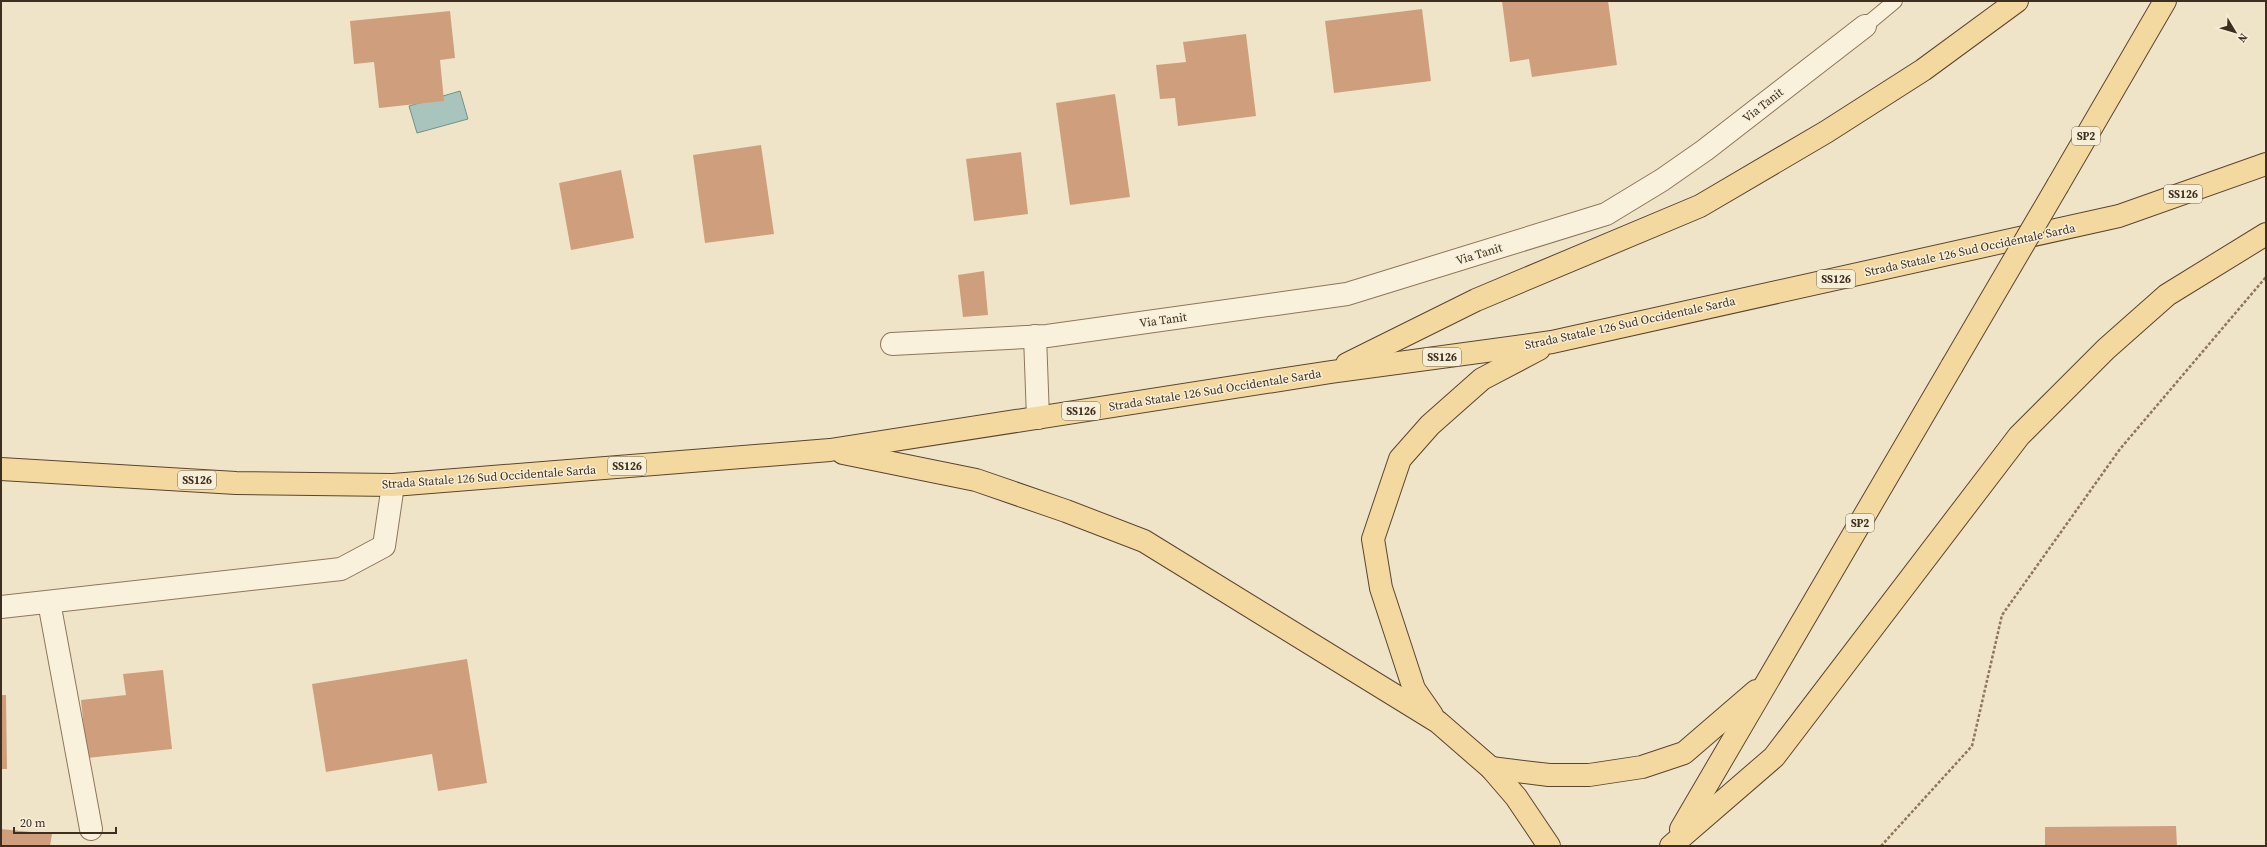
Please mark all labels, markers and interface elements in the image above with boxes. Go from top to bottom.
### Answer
north arrow [2215,12,2255,52]
text: N [2234,30,2251,46]
street label: Via Tanit [1739,84,1787,126]
road number: SP2 [2072,127,2100,145]
road number: SS126 [2164,185,2202,203]
street label: Strada Statale 126 Sud Occidentale Sarda [1863,220,2078,280]
street label: Via Tanit [1454,239,1504,269]
road number: SS126 [1817,270,1855,288]
street label: Strada Statale 126 Sud Occidentale Sarda [1523,293,1738,353]
street label: Via Tanit [1138,309,1188,331]
road number: SS126 [1423,348,1461,366]
street label: Strada Statale 126 Sud Occidentale Sarda [1108,365,1323,415]
road number: SS126 [1062,402,1100,420]
road number: SS126 [608,457,646,475]
street label: Strada Statale 126 Sud Occidentale Sarda [381,461,598,492]
road number: SS126 [178,471,216,489]
road number: SP2 [1846,514,1874,532]
scale bar [14,809,116,835]
text: 20 m [20,815,46,831]

